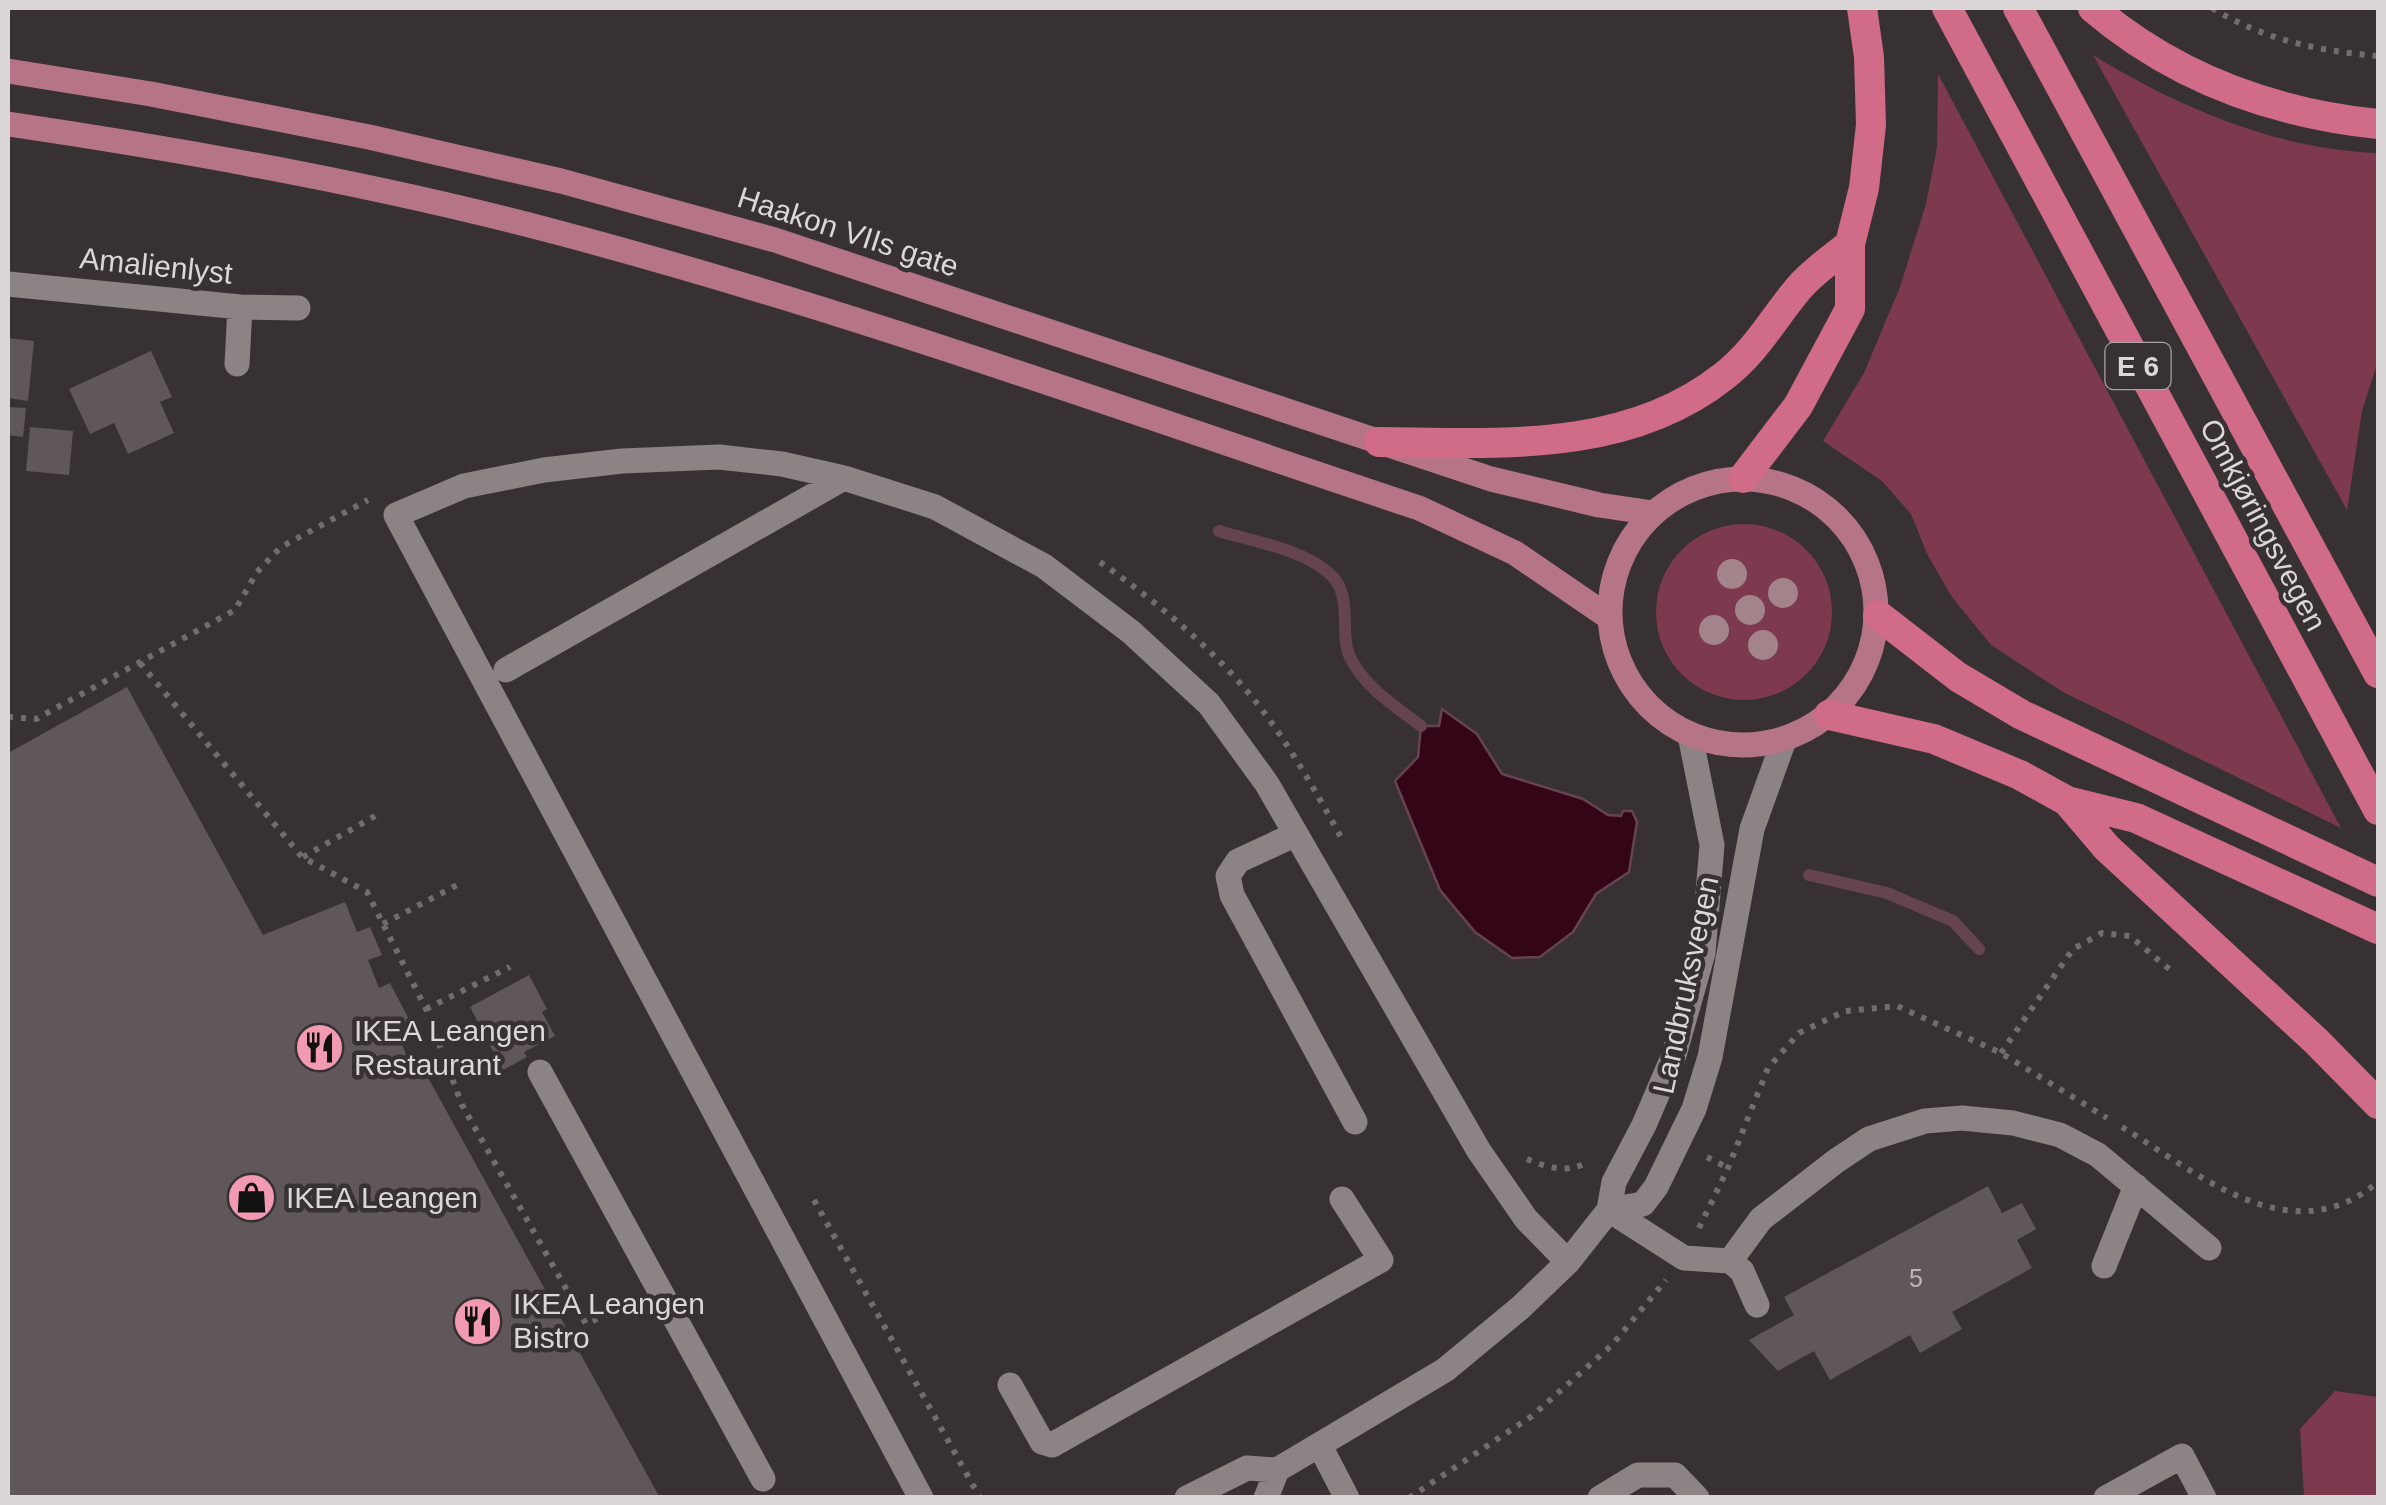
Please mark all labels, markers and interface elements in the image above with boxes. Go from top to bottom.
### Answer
street label: Haakon VIIs gate [734,180,963,283]
street label: Amalienlyst [78,241,235,290]
road number: E 6 [2106,343,2170,389]
street label: Omkjøringsvegen [2194,413,2333,636]
street label: Landbruksvegen [1646,873,1725,1097]
place label: IKEA Leangen Restaurant [354,1014,546,1081]
restaurant icon: IKEA Leangen Restaurant [293,1022,345,1074]
shop icon: IKEA Leangen [225,1172,277,1224]
place label: IKEA Leangen [286,1181,478,1214]
house number: 5 [1909,1264,1923,1292]
place label: IKEA Leangen Bistro [513,1287,705,1354]
restaurant icon: IKEA Leangen Bistro [452,1295,504,1347]

